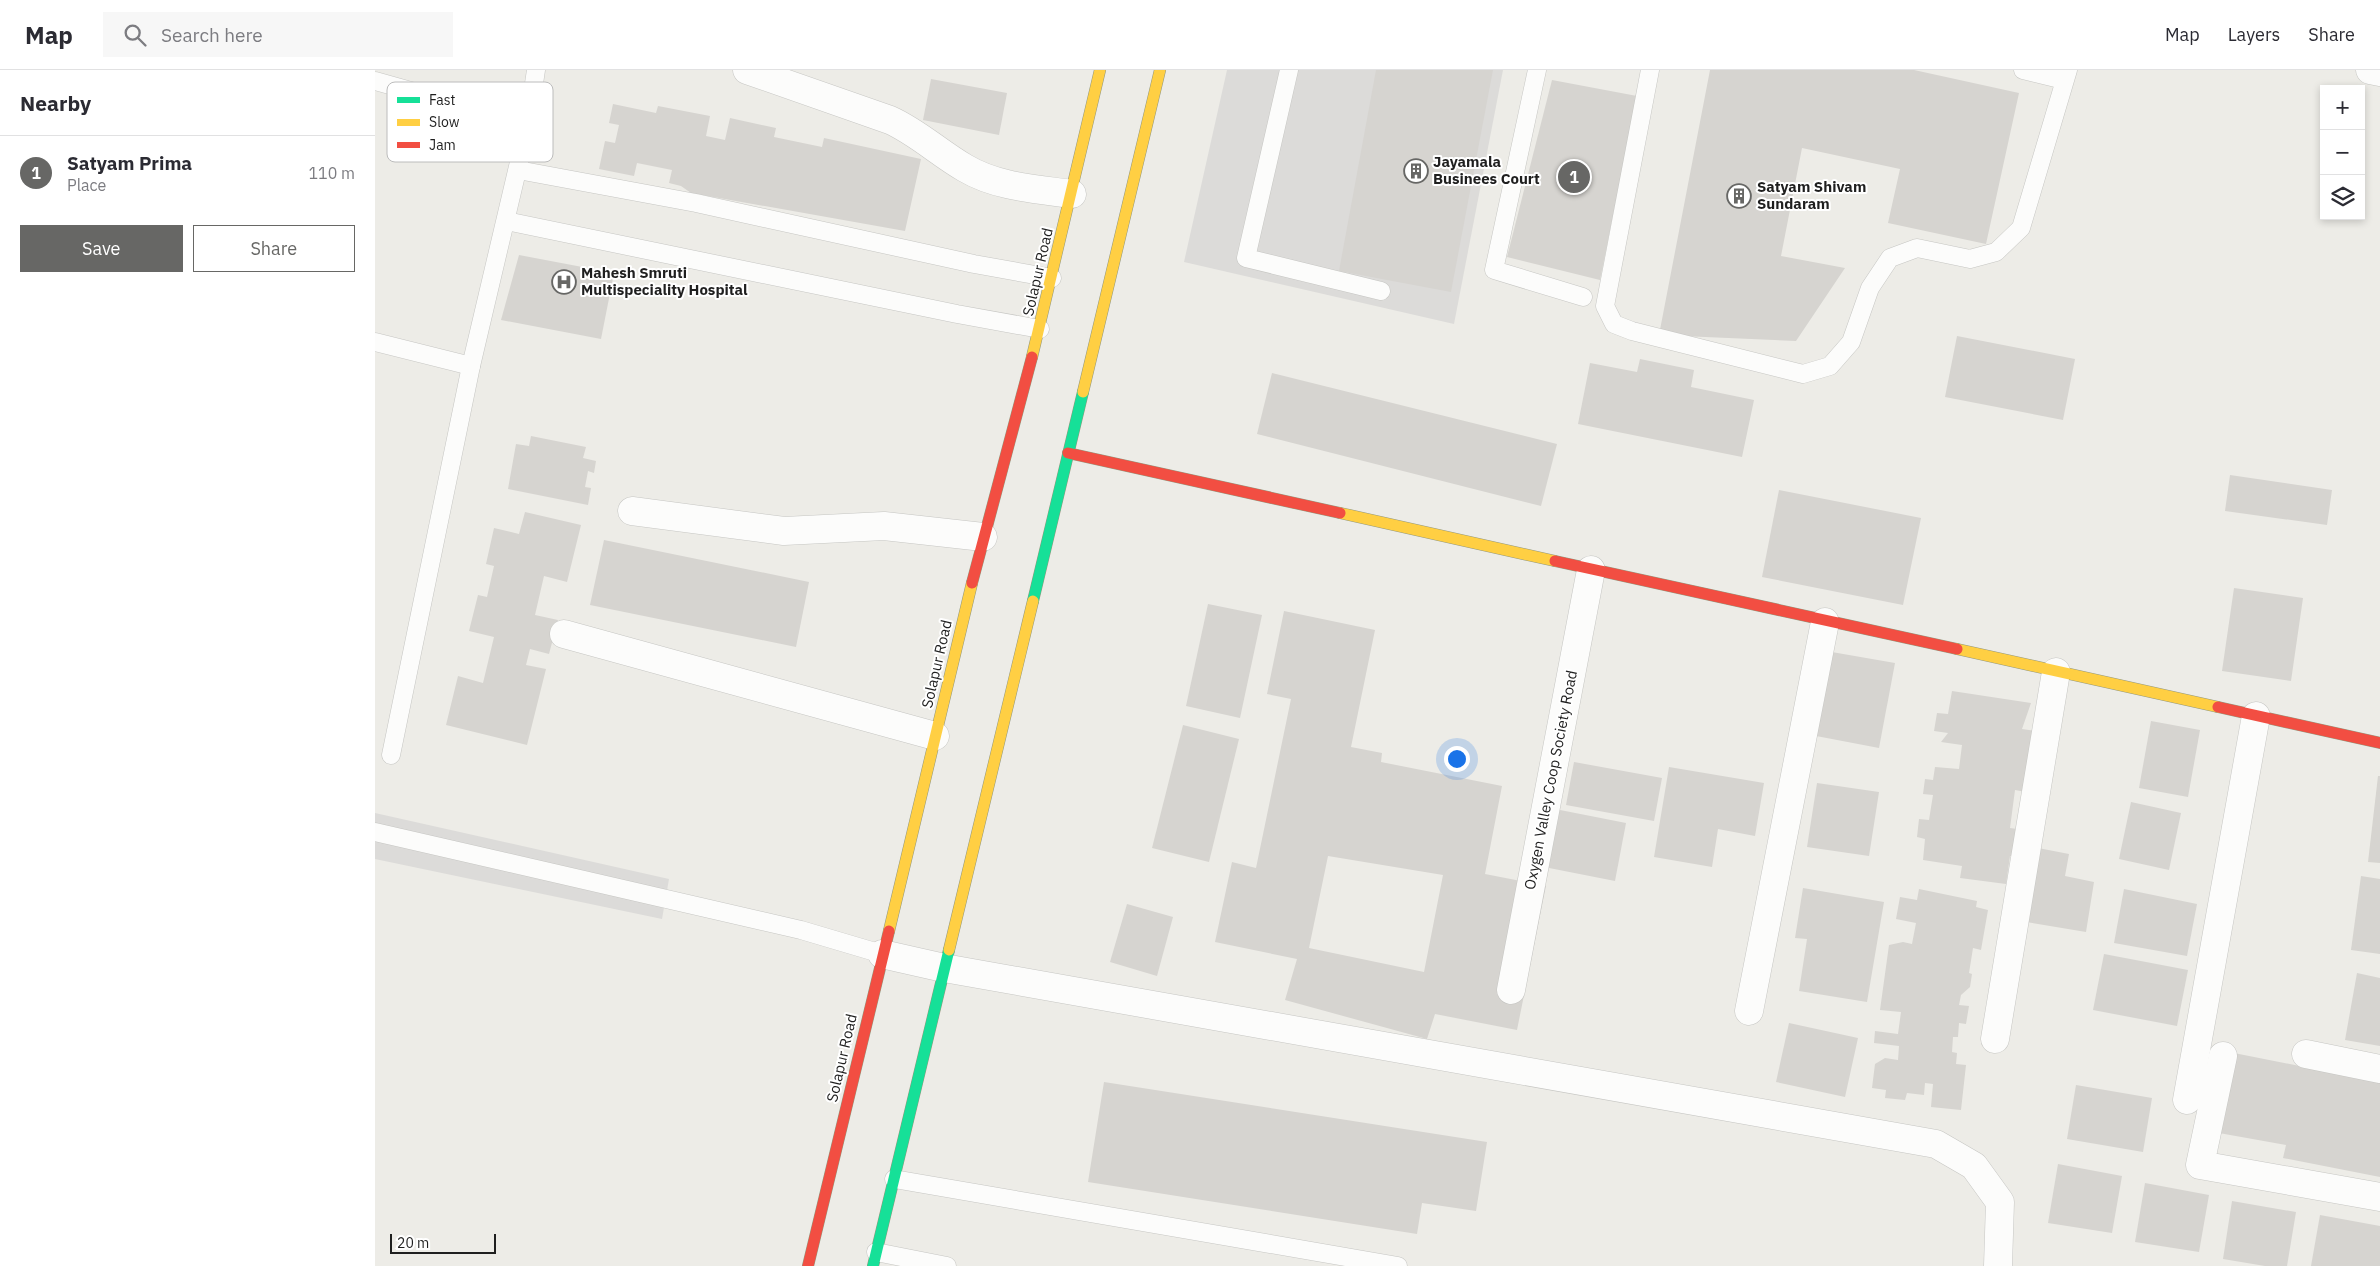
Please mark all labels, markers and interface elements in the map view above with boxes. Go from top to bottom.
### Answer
search box [103,12,453,57]
text: Map [25,19,73,51]
icon: search [121,21,149,49]
text: Search here [161,23,263,47]
text: Map [2165,23,2200,46]
text: Layers [2228,23,2280,46]
text: Share [2308,23,2355,46]
legend [387,82,553,162]
map controls [2320,85,2365,220]
button: + [2320,85,2365,130]
text: Nearby [20,89,91,117]
text: Fast [429,91,455,109]
text: Slow [429,113,460,131]
button: − [2320,130,2365,175]
text: Jam [429,136,456,154]
text: Satyam Prima [67,151,192,175]
place label: Jayamala Businees Court [1433,152,1540,188]
building icon: Jayamala Businees Court [1403,158,1429,184]
pin: 1 [1558,158,1590,196]
text: 1 [31,163,41,183]
text: 110 m [308,163,355,183]
text: Place [67,175,106,195]
button: layers [2320,175,2365,220]
place label: Satyam Shivam Sundaram [1757,177,1866,213]
building icon: Satyam Shivam Sundaram [1726,183,1752,209]
button: Save [20,225,183,272]
button: Share [193,225,355,272]
street label: Solapur Road [1018,226,1057,318]
place label: Mahesh Smruti Multispeciality Hospital [581,263,748,299]
hospital icon: Mahesh Smruti Multispeciality Hospital [551,269,577,295]
street label: Solapur Road [917,618,956,710]
street label: Oxygen Valley Coop Society Road [1520,669,1581,891]
your location [1444,746,1470,772]
street label: Solapur Road [822,1012,861,1104]
scale bar [390,1231,496,1254]
text: 20 m [397,1234,429,1252]

